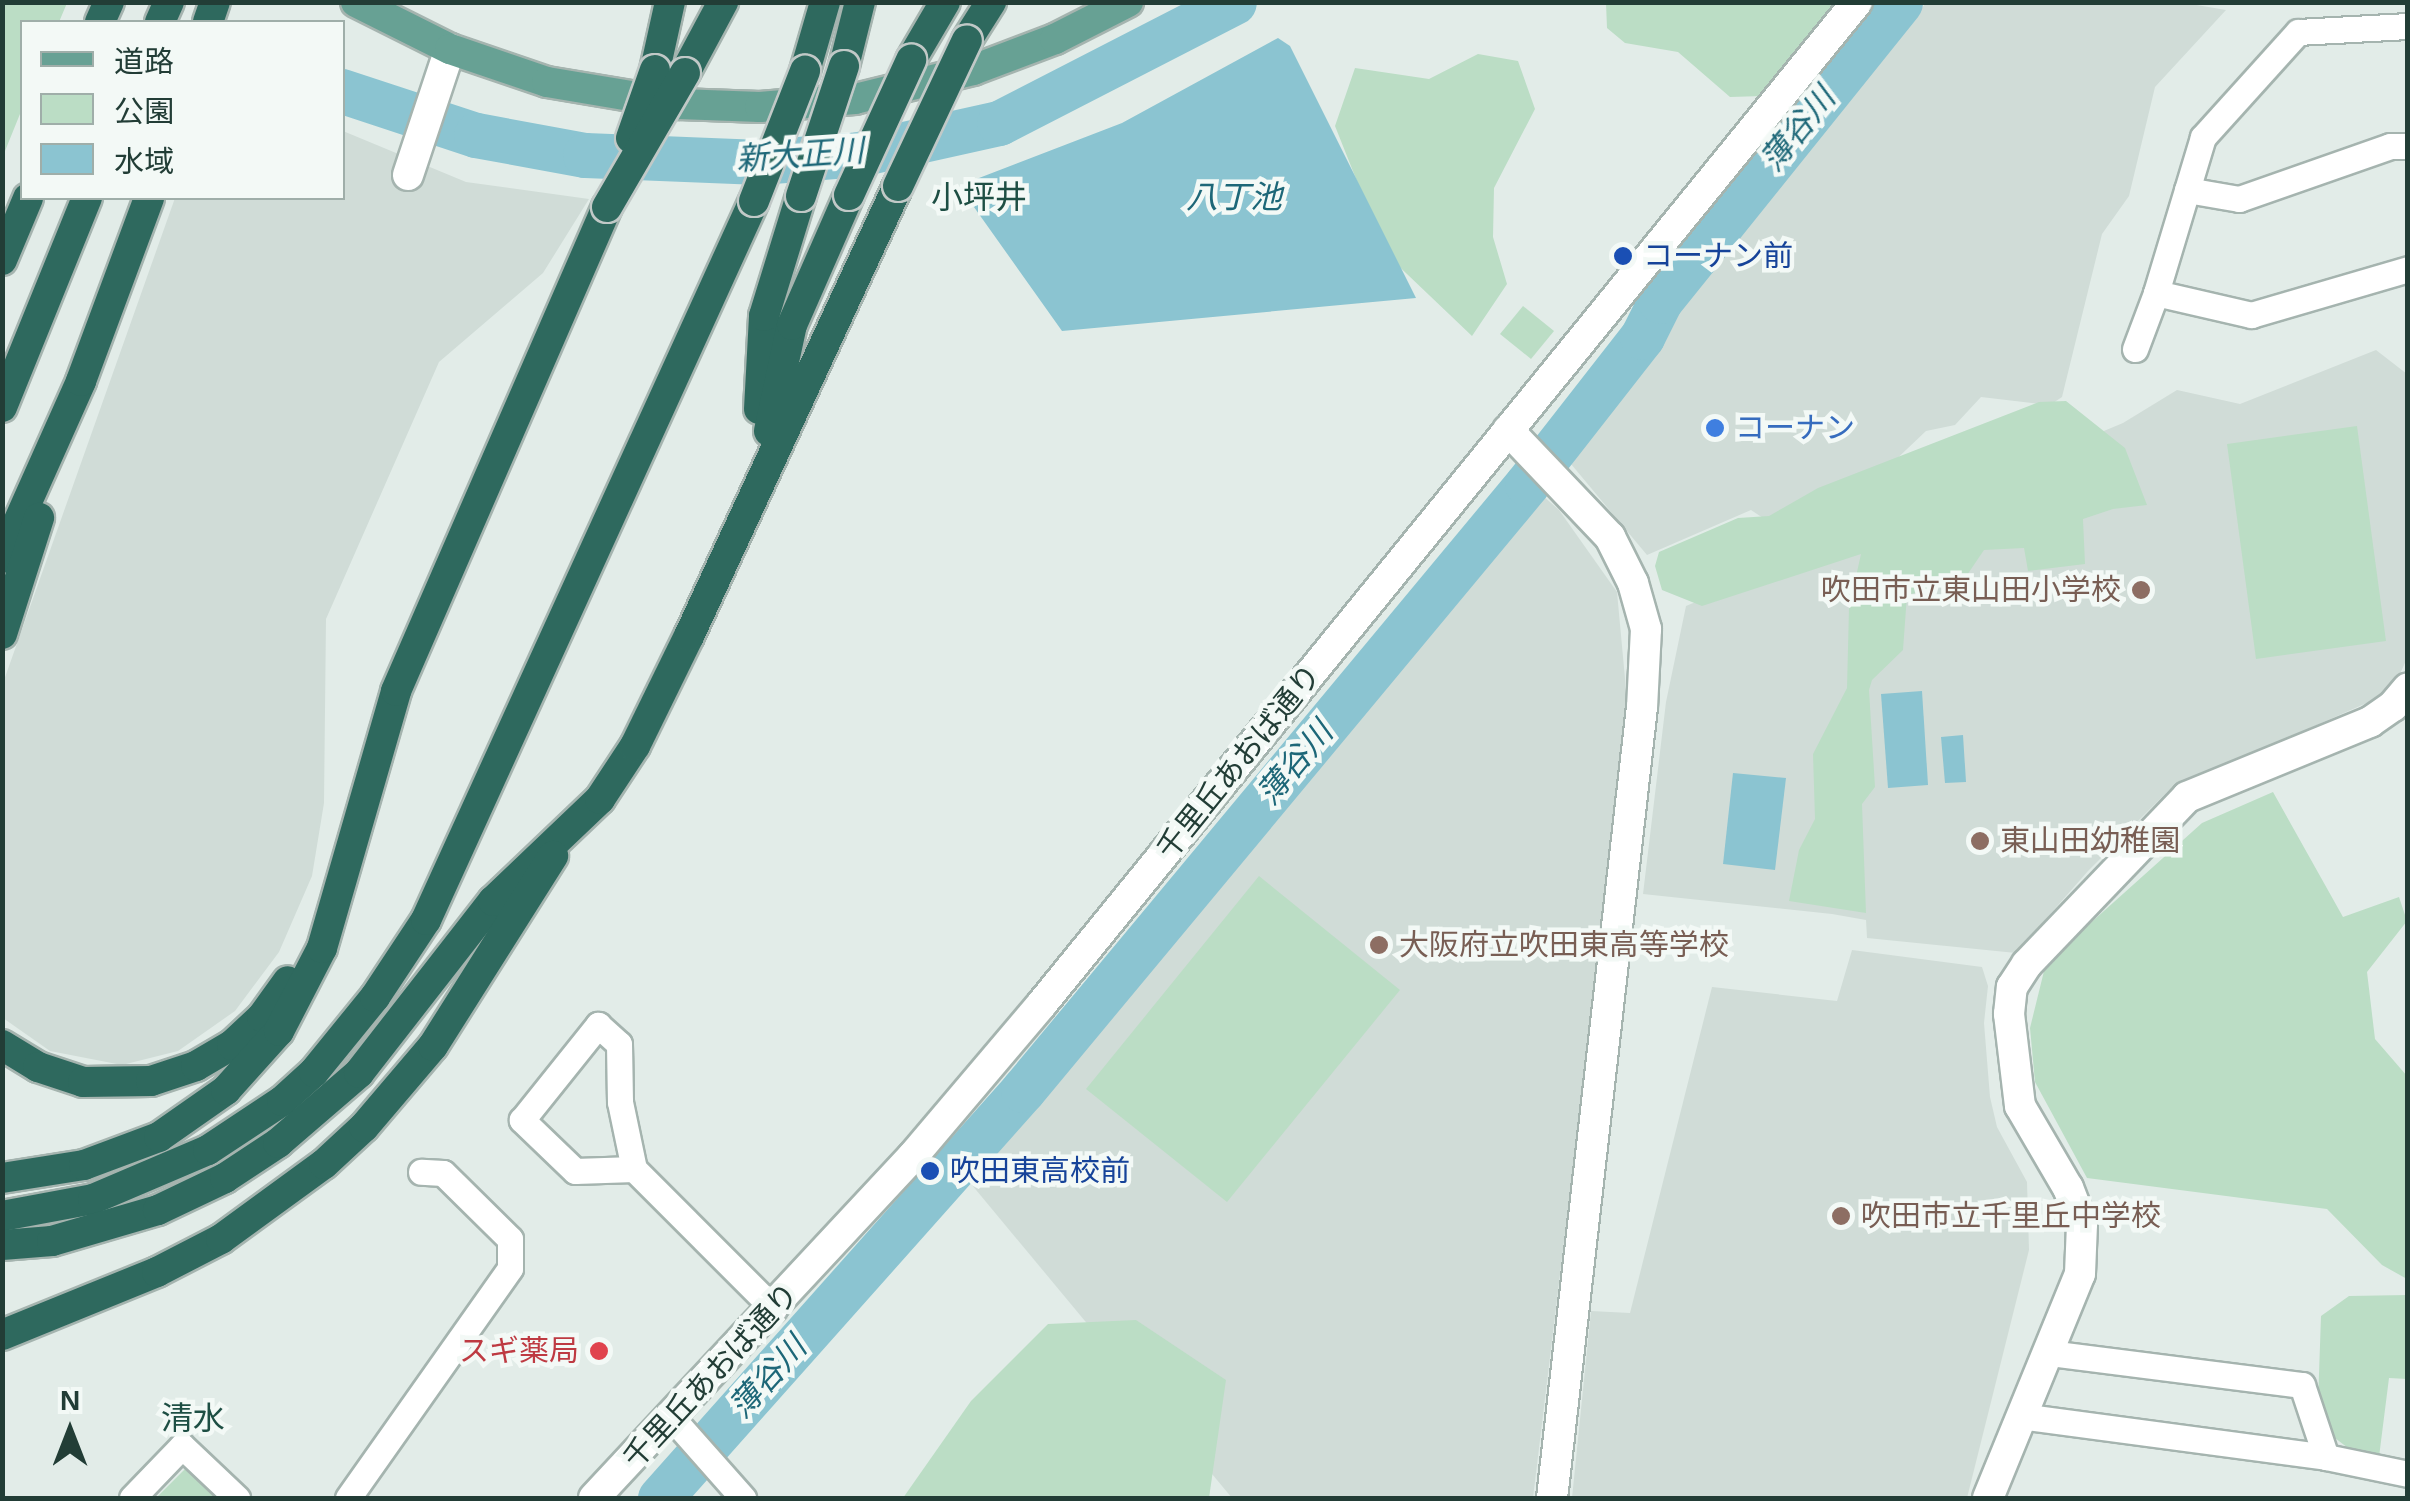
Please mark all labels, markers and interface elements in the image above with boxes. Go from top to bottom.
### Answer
legend [20,20,345,200]
text: 道路 [114,45,174,78]
water label: 薄谷川 [1753,80,1843,178]
text: 公園 [114,95,174,128]
water label: 新大正川 [735,131,865,179]
text: 水域 [114,145,174,178]
district label: 小坪井 [931,178,1027,216]
water label: 八丁池 [1186,178,1282,216]
place label: コーナン前 [1643,238,1793,274]
marker: コーナン前 [1612,245,1634,267]
place label: コーナン [1735,410,1855,446]
marker: コーナン [1704,417,1726,439]
place label: 吹田市立東山田小学校 [1821,572,2121,608]
marker: 吹田市立東山田小学校 [2130,579,2152,601]
street label: 千里丘あおば通り [1149,657,1329,867]
water label: 薄谷川 [1249,714,1341,812]
place label: 東山田幼稚園 [2000,823,2180,859]
marker: 東山田幼稚園 [1969,830,1991,852]
place label: 大阪府立吹田東高等学校 [1399,927,1729,963]
marker: 大阪府立吹田東高等学校 [1368,934,1390,956]
place label: 吹田東高校前 [950,1153,1130,1189]
marker: 吹田東高校前 [919,1160,941,1182]
place label: 吹田市立千里丘中学校 [1861,1198,2161,1234]
marker: 吹田市立千里丘中学校 [1830,1205,1852,1227]
street label: 千里丘あおば通り [616,1276,806,1476]
water label: 薄谷川 [722,1328,814,1426]
place label: スギ薬局 [459,1333,579,1369]
marker: スギ薬局 [588,1340,610,1362]
north arrow [20,1381,120,1481]
text: N [60,1385,80,1416]
district label: 清水 [161,1399,225,1437]

